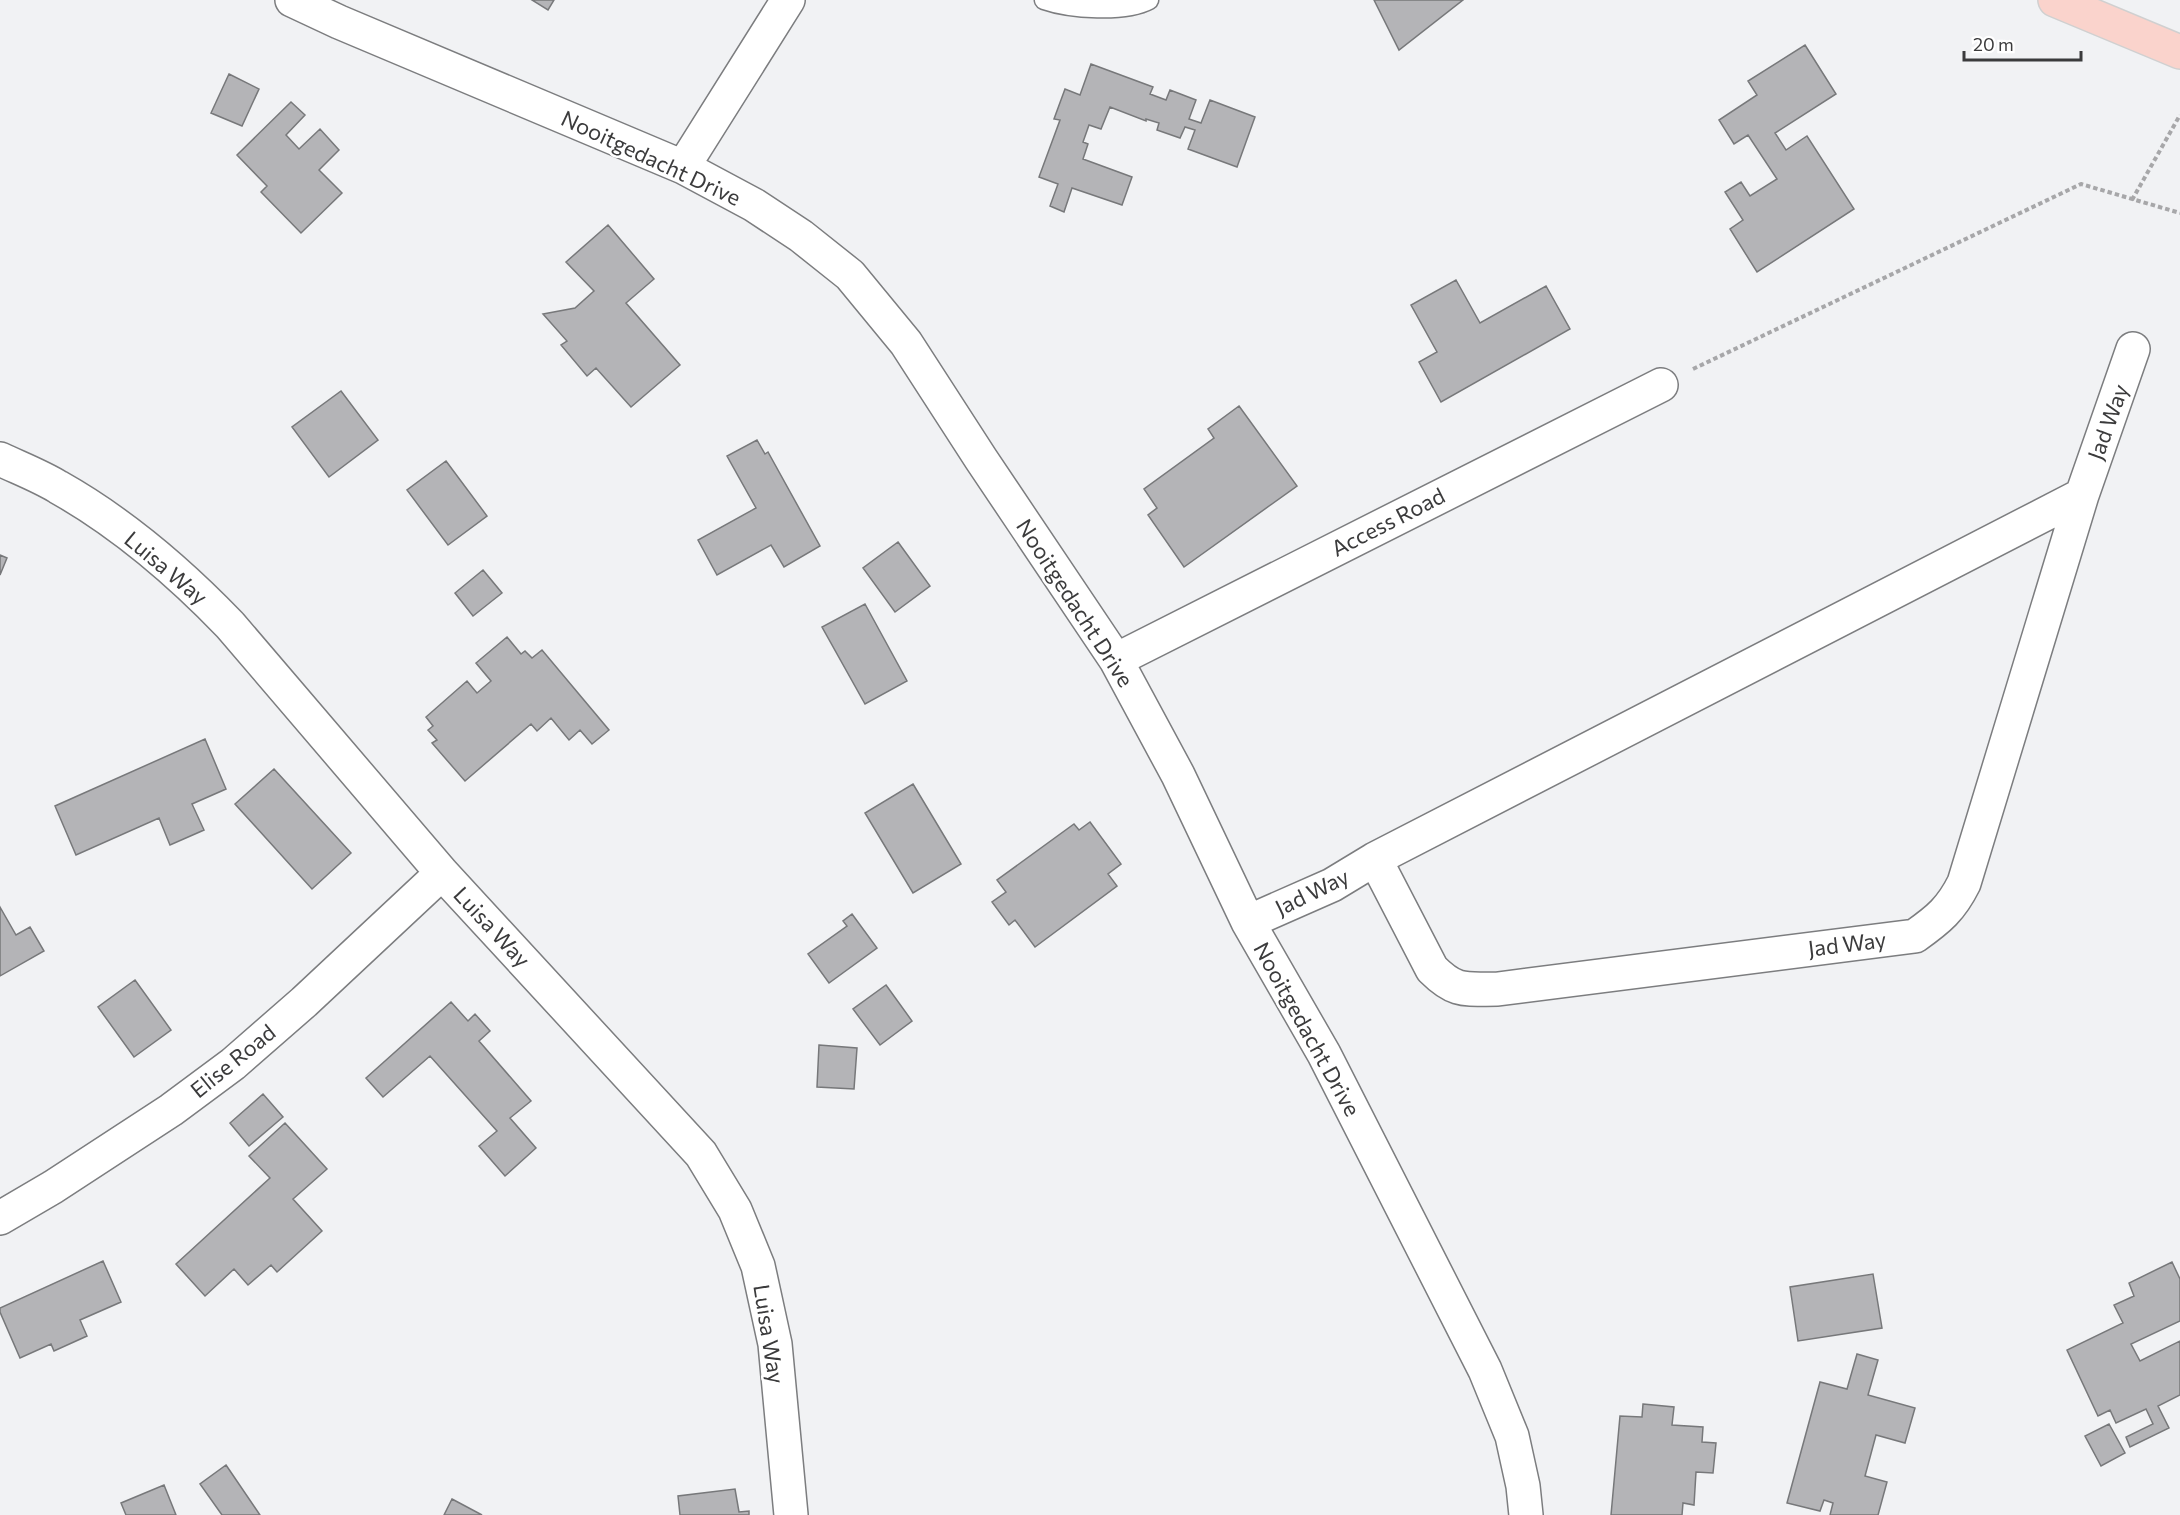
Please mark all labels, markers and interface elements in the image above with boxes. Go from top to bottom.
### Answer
scale bar [1964,24,2081,62]
text: 20 m [1973,33,2014,55]
street label: Nooitgedacht Drive [557,104,745,211]
street label: Jad Way [2081,380,2134,463]
street label: Access Road [1327,481,1449,562]
street label: Nooitgedacht Drive [1011,514,1140,692]
street label: Luisa Way [119,525,213,610]
street label: Jad Way [1270,862,1353,921]
street label: Luisa Way [448,881,536,973]
street label: Jad Way [1806,925,1888,962]
street label: Nooitgedacht Drive [1248,937,1366,1121]
street label: Elise Road [185,1018,281,1103]
street label: Luisa Way [748,1282,791,1386]

